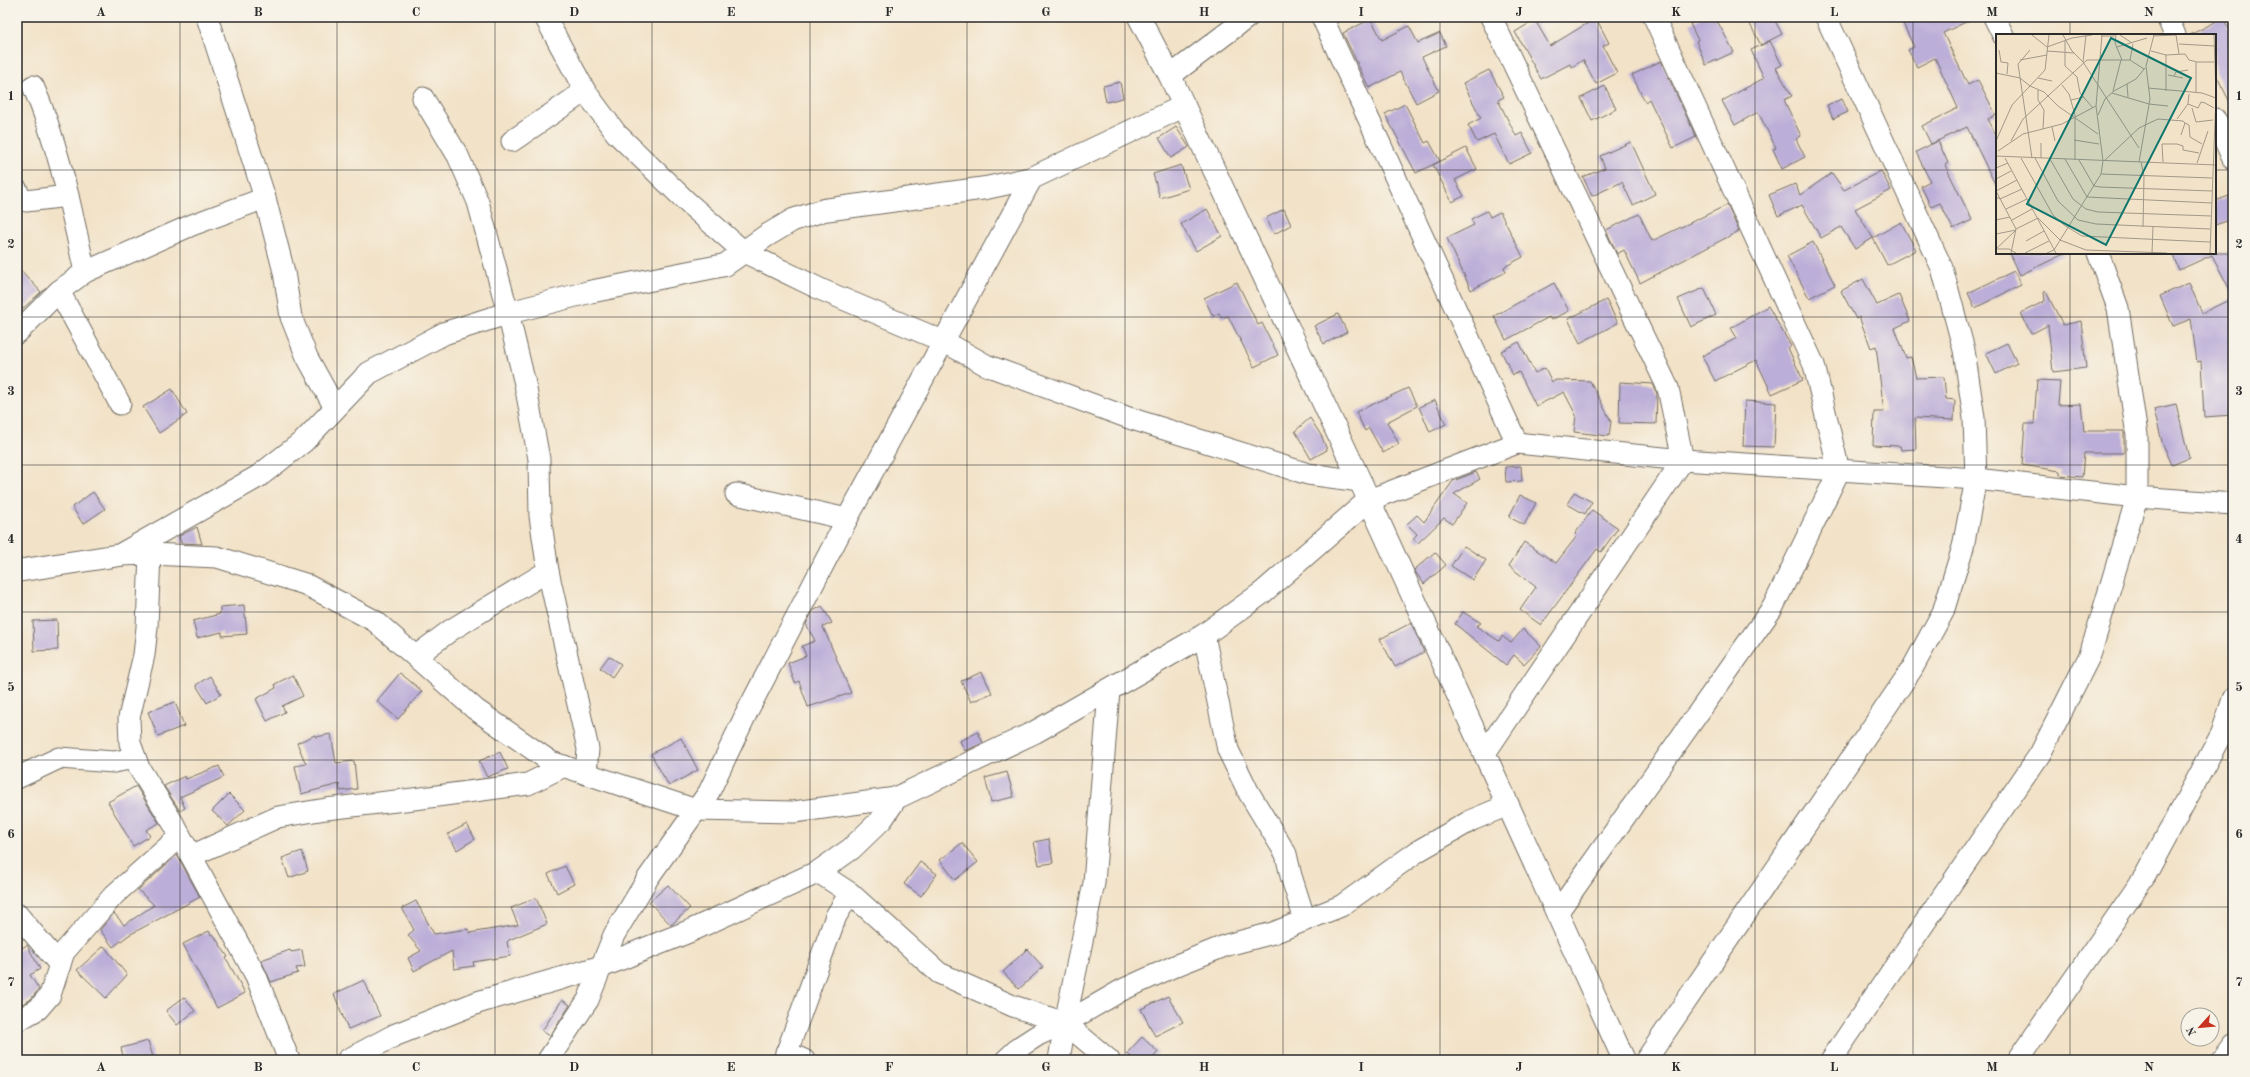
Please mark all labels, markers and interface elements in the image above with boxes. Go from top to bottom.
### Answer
text: A [96,6,106,19]
text: B [253,6,263,19]
text: C [412,6,420,19]
text: D [569,6,579,19]
text: E [727,6,736,19]
text: F [885,6,894,19]
text: G [1041,6,1051,19]
text: H [1199,6,1210,19]
text: I [1358,6,1364,19]
text: J [1515,6,1523,19]
text: K [1671,6,1681,19]
text: L [1830,6,1839,19]
text: M [1986,6,1998,19]
text: N [2144,6,2154,19]
inset map [1996,34,2216,254]
text: 1 [7,90,15,103]
text: 1 [2235,90,2243,103]
text: 2 [7,238,15,251]
text: 2 [2235,238,2243,251]
text: 3 [7,385,15,398]
text: 3 [2235,385,2243,398]
text: 4 [7,533,15,546]
text: 4 [2235,533,2243,546]
text: 5 [7,681,15,694]
text: 5 [2235,681,2243,694]
text: 6 [7,828,15,841]
text: 6 [2235,828,2243,841]
text: 7 [7,976,15,989]
text: 7 [2235,976,2243,989]
north arrow [2180,1007,2220,1047]
text: N [2185,1024,2199,1037]
text: A [96,1061,106,1074]
text: B [253,1061,263,1074]
text: C [412,1061,420,1074]
text: D [569,1061,579,1074]
text: E [727,1061,736,1074]
text: F [885,1061,894,1074]
text: G [1041,1061,1051,1074]
text: H [1199,1061,1210,1074]
text: I [1358,1061,1364,1074]
text: J [1515,1061,1523,1074]
text: K [1671,1061,1681,1074]
text: L [1830,1061,1839,1074]
text: M [1986,1061,1998,1074]
text: N [2144,1061,2154,1074]

